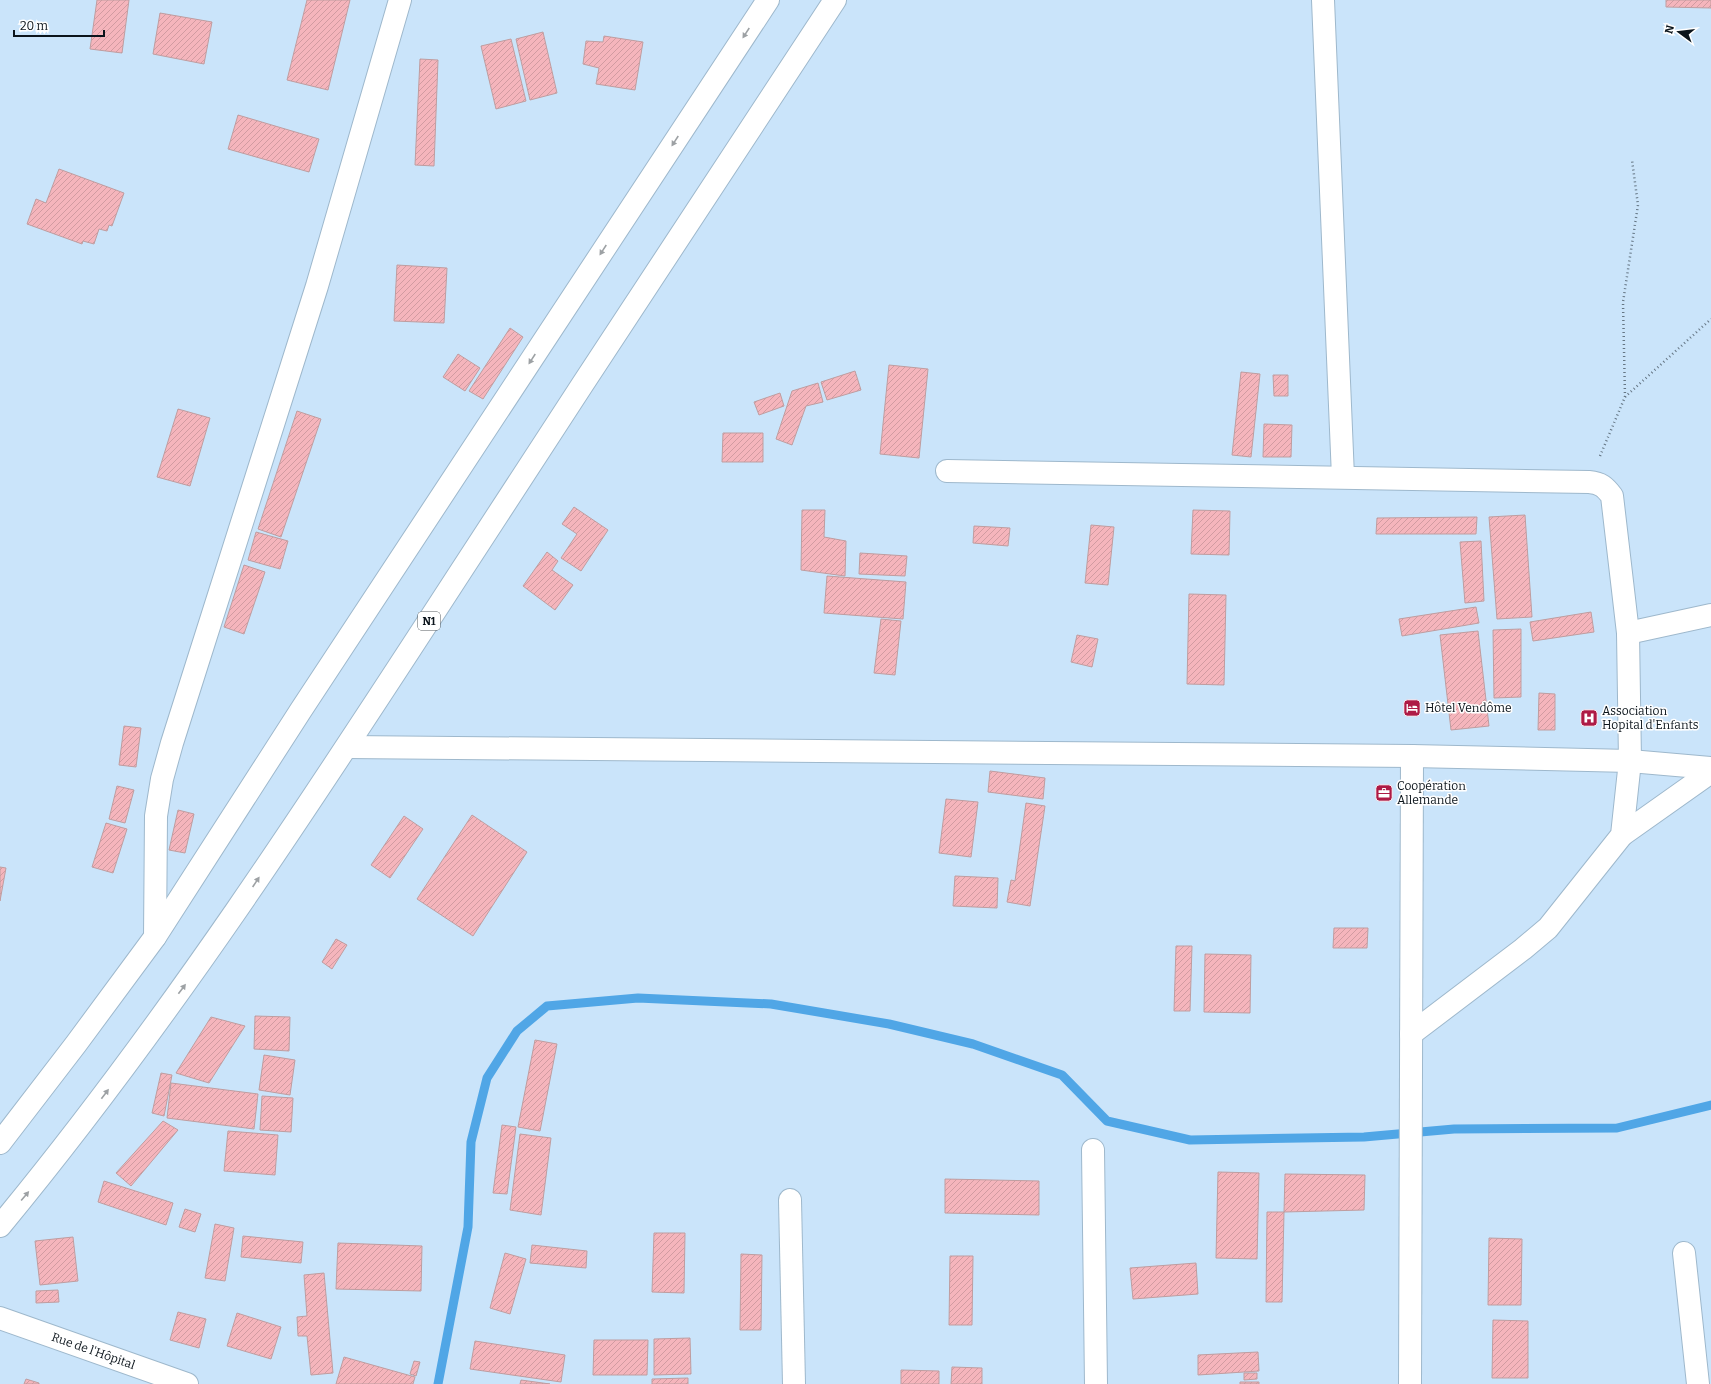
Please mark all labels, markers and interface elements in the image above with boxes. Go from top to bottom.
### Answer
scale bar [14,12,104,38]
north arrow [1659,12,1699,52]
text: 20 m [20,19,49,33]
text: N [1662,23,1677,35]
one-way arrow [742,27,750,38]
one-way arrow [671,136,679,146]
one-way arrow [600,244,607,256]
one-way arrow [528,353,536,364]
road number: N1 [418,612,440,630]
hotel icon: Hôtel Vendôme [1402,698,1422,718]
place label: Hôtel Vendôme [1425,701,1511,715]
place label: Association Hopital d'Enfants [1602,704,1699,732]
hospital icon: Association Hopital d'Enfants [1579,708,1599,728]
place label: Coopération Allemande [1397,779,1466,807]
office icon: Coopération Allemande [1374,783,1394,803]
one-way arrow [252,876,259,888]
one-way arrow [178,984,186,995]
one-way arrow [100,1088,109,1099]
one-way arrow [20,1191,29,1202]
street label: Rue de l'Hôpital [50,1330,137,1372]

